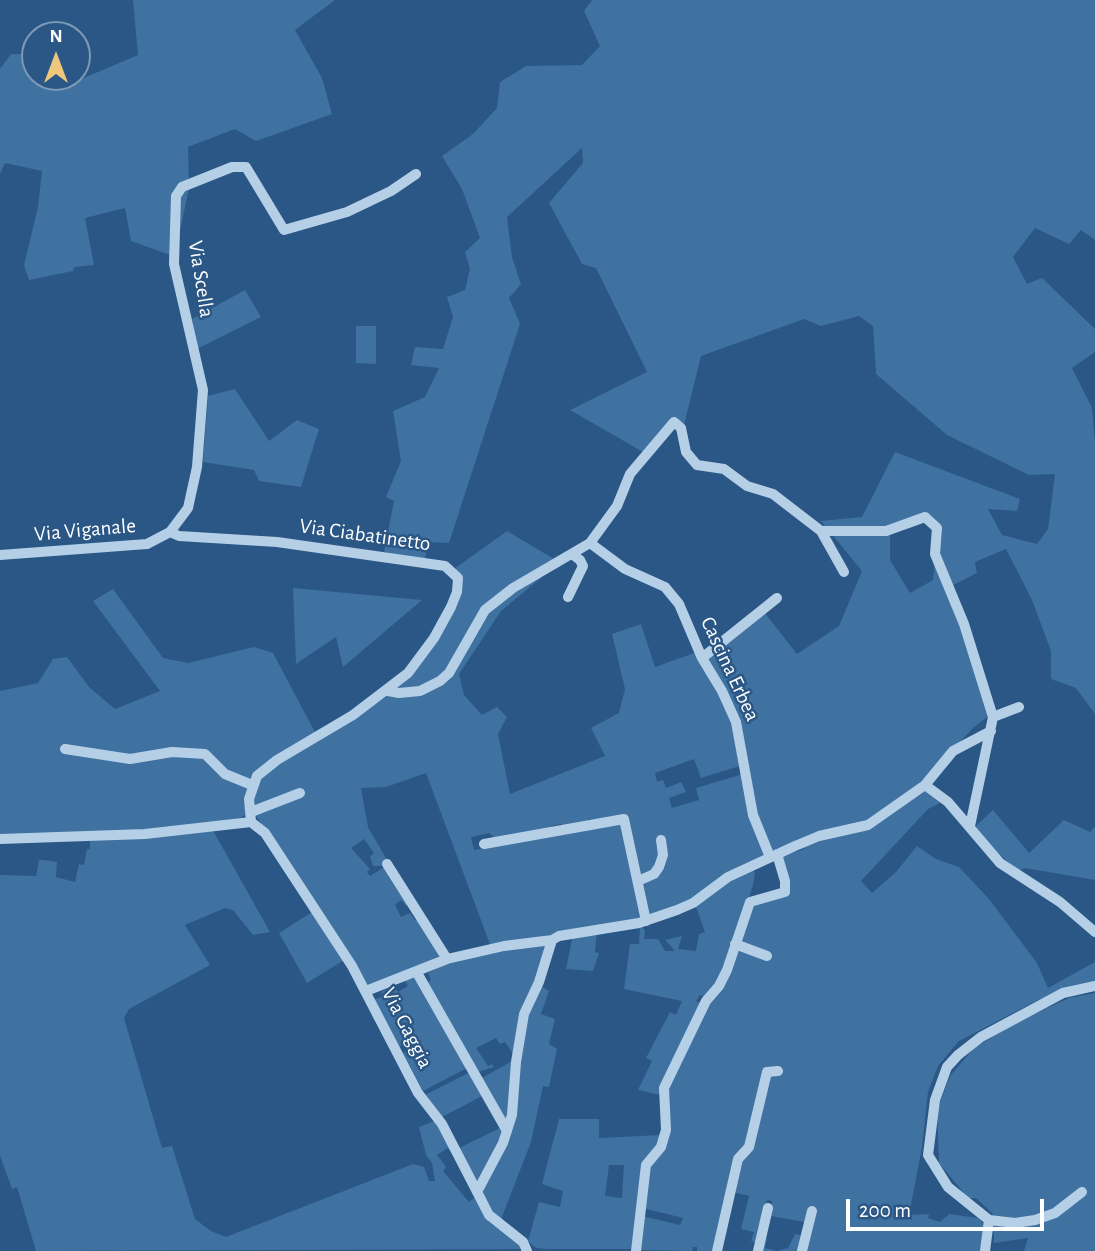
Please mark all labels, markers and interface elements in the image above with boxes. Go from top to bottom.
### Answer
north arrow [21,21,91,91]
text: N [49,27,63,46]
street label: Via Scella [182,239,220,319]
street label: Via Viganale [33,513,137,547]
street label: Via Ciabatinetto [298,513,432,557]
street label: Cascina Erbea [695,613,765,725]
street label: Via Gaggia [376,983,438,1073]
scale bar [850,1184,1048,1228]
text: 200 m [859,1200,911,1221]

